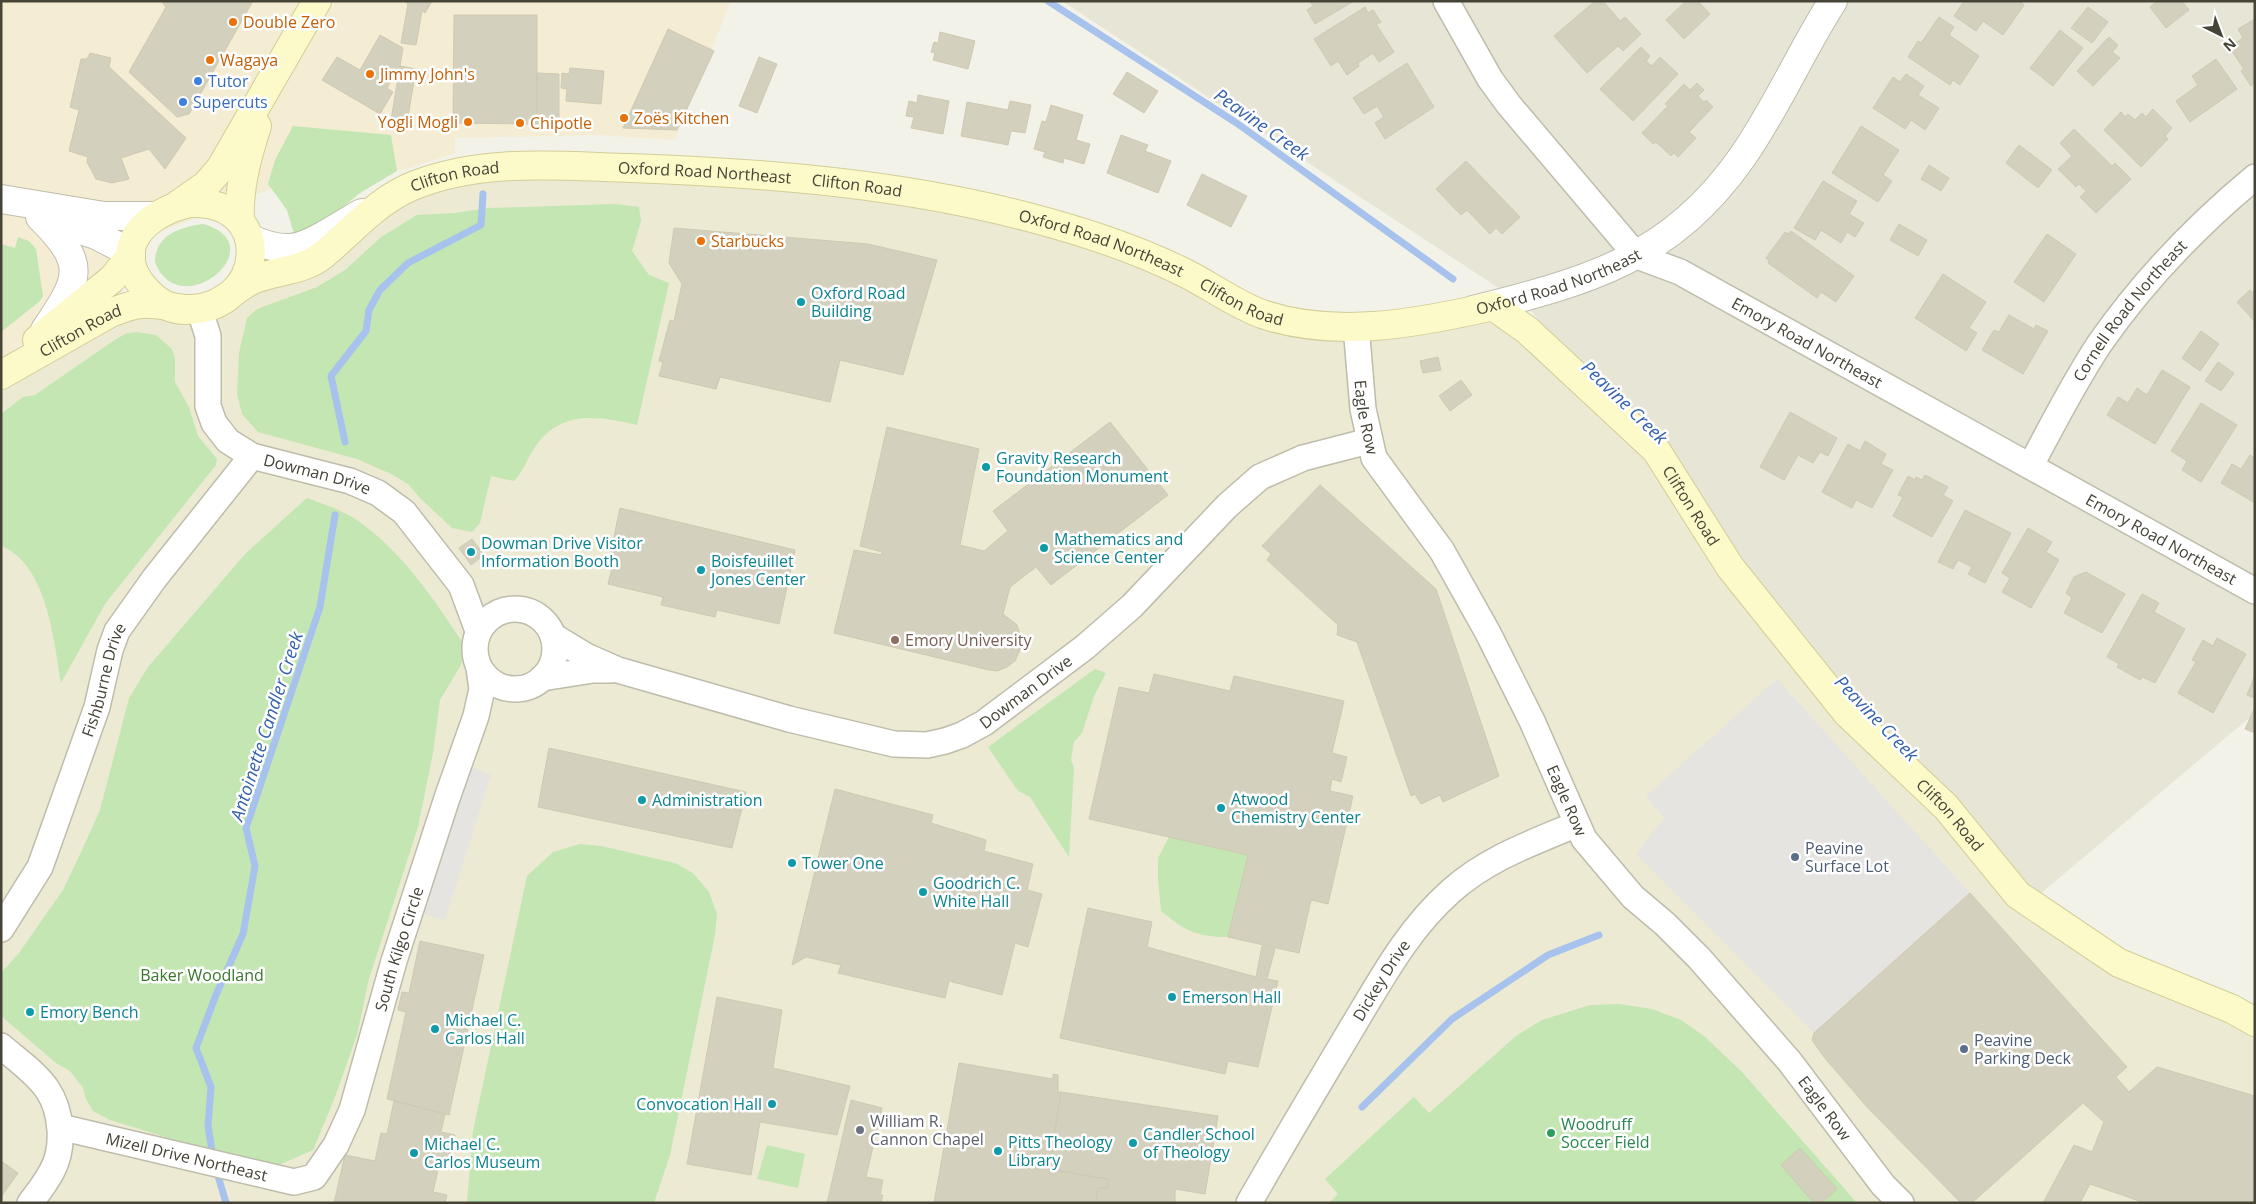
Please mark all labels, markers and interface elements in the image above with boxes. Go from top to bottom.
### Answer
north arrow [2196,10,2246,60]
place label: Double Zero [243,11,335,33]
marker: Double Zero [227,16,239,28]
text: N [2219,34,2241,56]
place label: Wagaya [220,49,278,71]
marker: Wagaya [204,54,216,66]
place label: Jimmy John's [378,63,475,85]
marker: Jimmy John's [364,68,376,80]
place label: Tutor [208,70,249,92]
marker: Tutor [192,75,204,87]
water label: Peavine Creek [1210,82,1315,166]
place label: Supercuts [193,91,268,113]
marker: Supercuts [177,96,189,108]
place label: Zoës Kitchen [634,107,729,129]
place label: Yogli Mogli [378,111,458,133]
place label: Chipotle [530,112,592,134]
marker: Zoës Kitchen [618,112,630,124]
marker: Yogli Mogli [462,116,474,128]
marker: Chipotle [514,117,526,129]
street label: Clifton Road [407,156,500,197]
street label: Oxford Road Northeast [618,157,793,189]
street label: Clifton Road [811,169,904,202]
street label: Oxford Road Northeast [1017,204,1188,282]
place label: Starbucks [711,230,784,252]
street label: Cornell Road Northeast [2068,234,2192,386]
marker: Starbucks [695,235,707,247]
street label: Oxford Road Northeast [1474,243,1645,320]
street label: Clifton Road [1196,272,1286,331]
place label: Oxford Road Building [811,282,906,322]
street label: Emory Road Northeast [1728,292,1887,393]
marker: Oxford Road Building [795,296,807,308]
street label: Clifton Road [35,299,124,362]
water label: Peavine Creek [1577,355,1674,450]
street label: Eagle Row [1350,379,1384,457]
place label: Gravity Research Foundation Monument [996,447,1169,487]
street label: Dowman Drive [261,448,374,500]
marker: Gravity Research Foundation Monument [980,461,992,473]
street label: Clifton Road [1657,461,1725,550]
street label: Emory Road Northeast [2082,488,2241,590]
place label: Mathematics and Science Center [1054,528,1183,568]
place label: Dowman Drive Visitor Information Booth [481,532,643,572]
marker: Mathematics and Science Center [1038,542,1050,554]
marker: Dowman Drive Visitor Information Booth [465,546,477,558]
place label: Boisfeuillet Jones Center [709,550,806,590]
marker: Boisfeuillet Jones Center [695,564,707,576]
street label: Fishburne Drive [76,618,131,740]
water label: Antoinette Candler Creek [224,627,308,825]
place label: Emory University [905,629,1032,651]
marker: Emory University [889,634,901,646]
street label: Dowman Drive [975,650,1076,734]
water label: Peavine Creek [1830,670,1925,767]
street label: Eagle Row [1542,761,1593,840]
street label: Clifton Road [1912,774,1989,856]
place label: Atwood Chemistry Center [1231,788,1361,828]
place label: Administration [652,789,763,811]
marker: Administration [636,794,648,806]
marker: Atwood Chemistry Center [1215,802,1227,814]
place label: Peavine Surface Lot [1805,837,1889,877]
marker: Peavine Surface Lot [1789,851,1801,863]
place label: Tower One [802,852,884,874]
marker: Tower One [786,857,798,869]
place label: Goodrich C. White Hall [933,872,1020,912]
street label: South Kilgo Circle [369,884,428,1014]
marker: Goodrich C. White Hall [917,886,929,898]
street label: Dickey Drive [1348,935,1415,1025]
park label: Baker Woodland [140,964,264,986]
place label: Emerson Hall [1182,986,1281,1008]
marker: Emerson Hall [1166,991,1178,1003]
place label: Emory Bench [40,1001,139,1023]
marker: Emory Bench [24,1006,36,1018]
place label: Michael C. Carlos Hall [445,1009,525,1049]
marker: Michael C. Carlos Hall [429,1023,441,1035]
place label: Peavine Parking Deck [1974,1029,2071,1069]
marker: Peavine Parking Deck [1958,1043,1970,1055]
street label: Eagle Row [1793,1071,1857,1145]
place label: Convocation Hall [636,1093,762,1115]
marker: Convocation Hall [766,1098,778,1110]
place label: William R. Cannon Chapel [870,1110,984,1150]
place label: Woodruff Soccer Field [1561,1113,1650,1153]
place label: Candler School of Theology [1143,1123,1255,1163]
marker: William R. Cannon Chapel [854,1124,866,1136]
street label: Mizell Drive Northeast [104,1127,270,1186]
marker: Woodruff Soccer Field [1545,1127,1557,1139]
place label: Pitts Theology Library [1008,1131,1113,1171]
place label: Michael C. Carlos Museum [424,1133,540,1173]
marker: Candler School of Theology [1127,1137,1139,1149]
marker: Pitts Theology Library [992,1145,1004,1157]
marker: Michael C. Carlos Museum [408,1147,420,1159]

